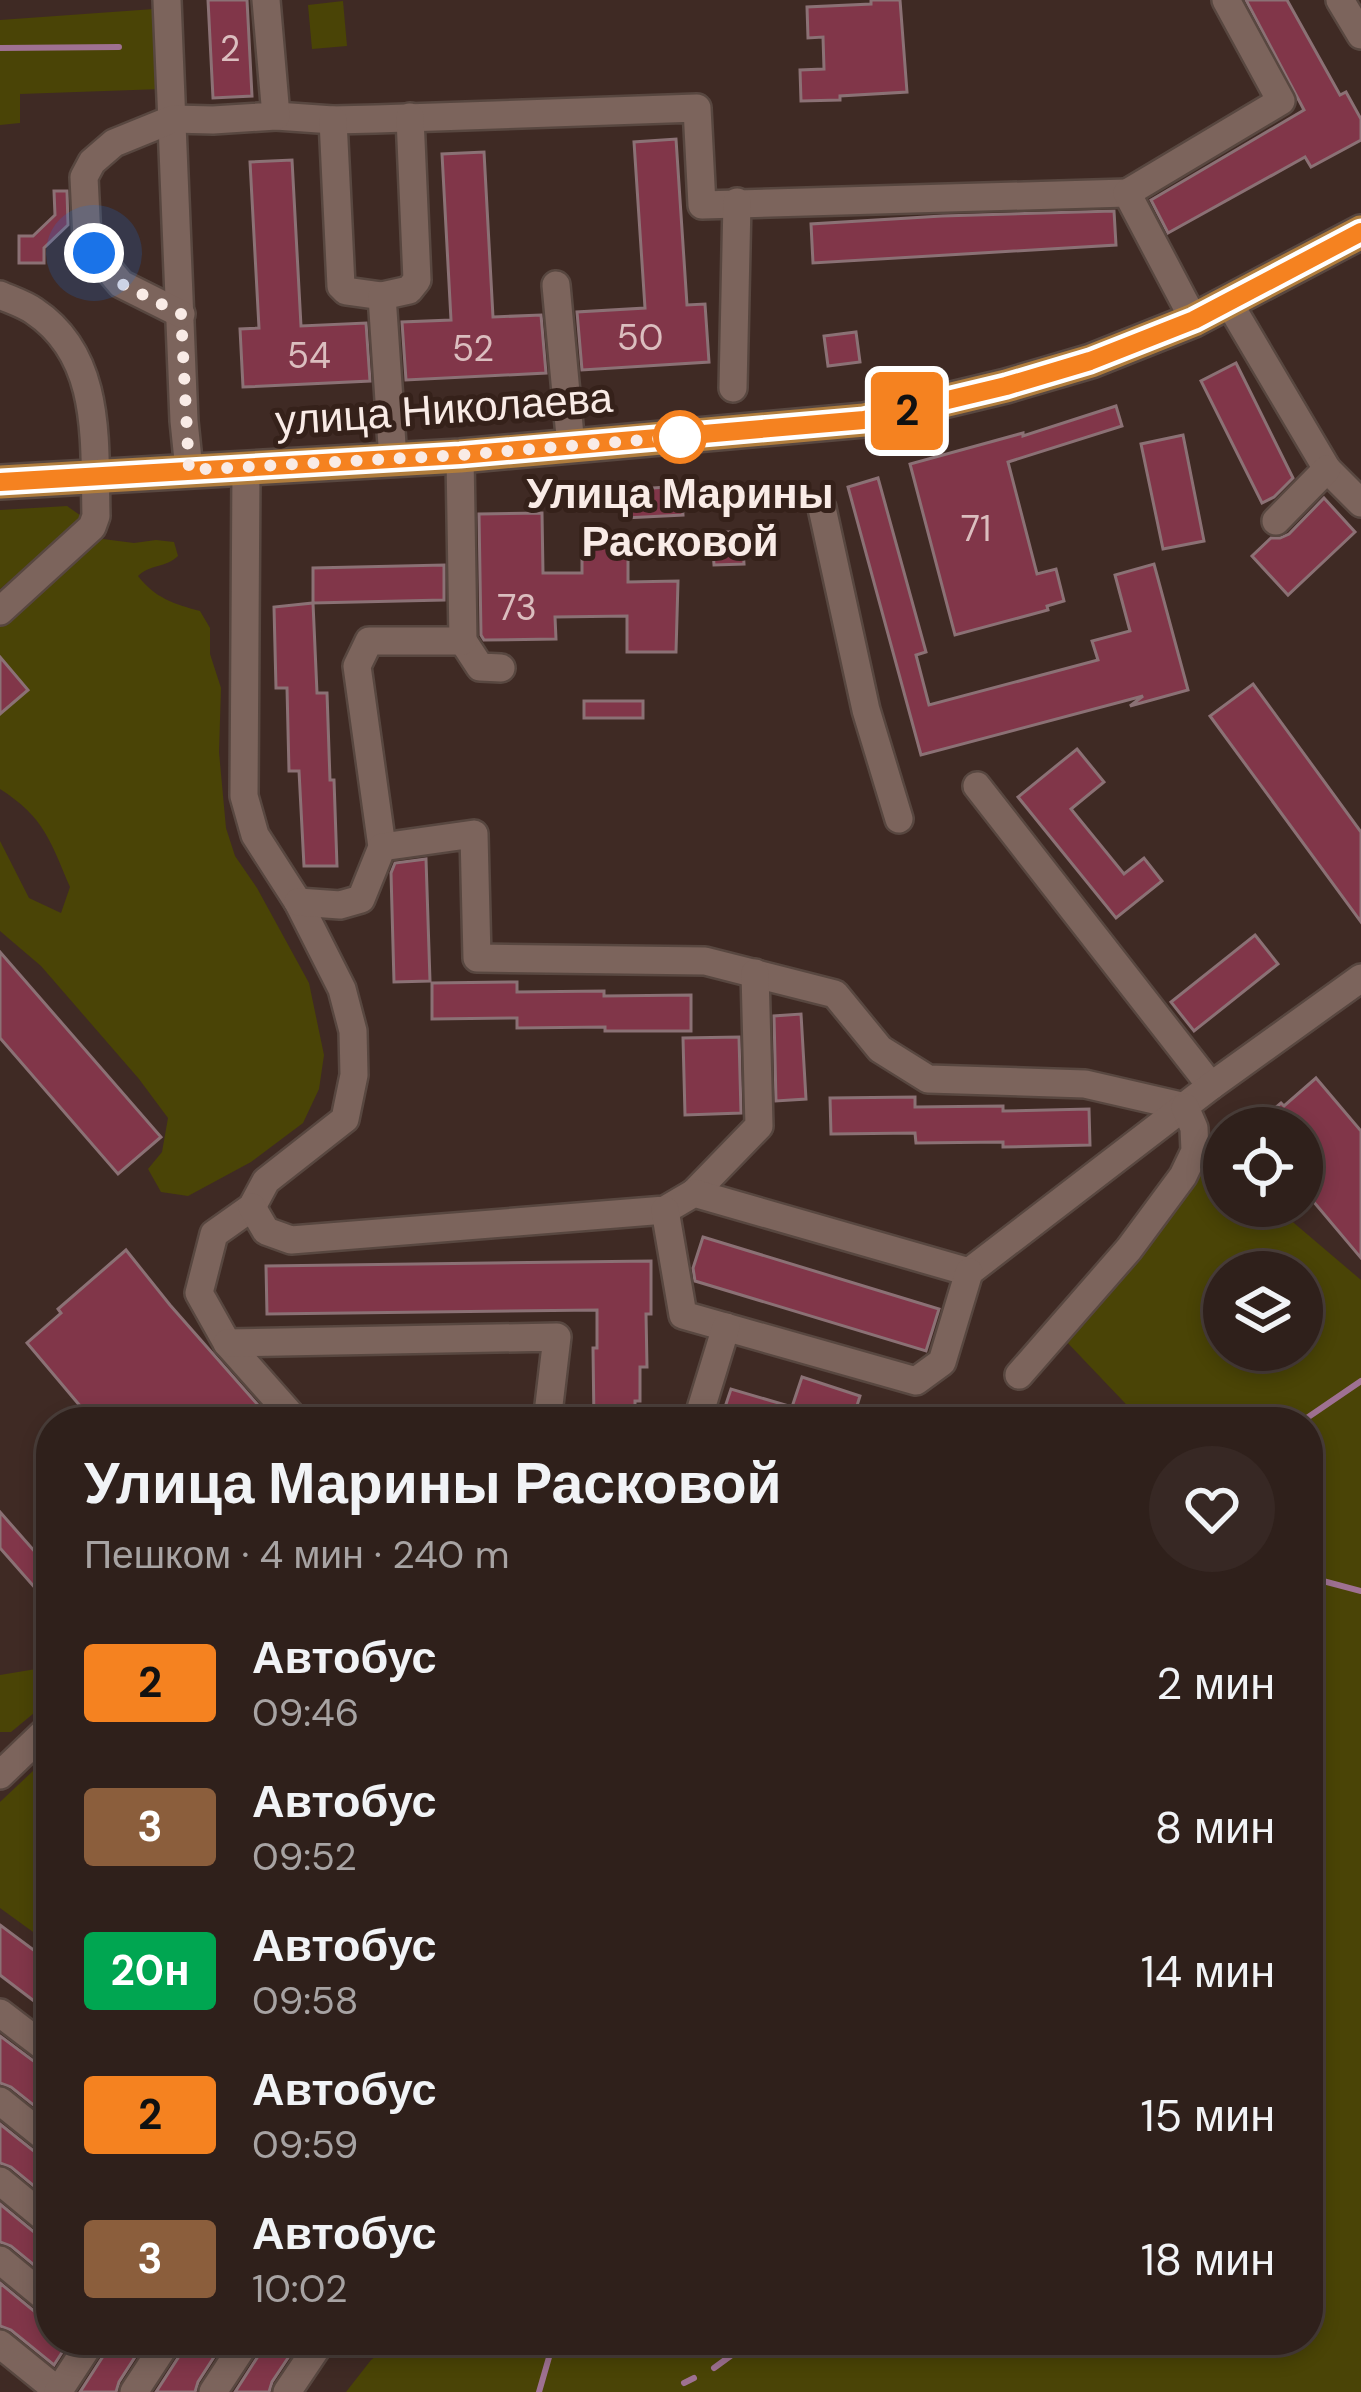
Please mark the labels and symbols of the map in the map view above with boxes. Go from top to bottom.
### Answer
house number: 2 [220,25,240,72]
your location [64,223,124,283]
house number: 50 [617,314,663,361]
house number: 52 [452,325,494,372]
house number: 54 [287,332,331,379]
street label: улица Николаева [273,370,615,448]
line badge: 2 [868,372,946,450]
marker: Улица Марины Расковой [655,412,705,462]
place label: Улица Марины Расковой [526,466,834,569]
house number: 71 [961,505,991,552]
house number: 73 [497,584,537,631]

